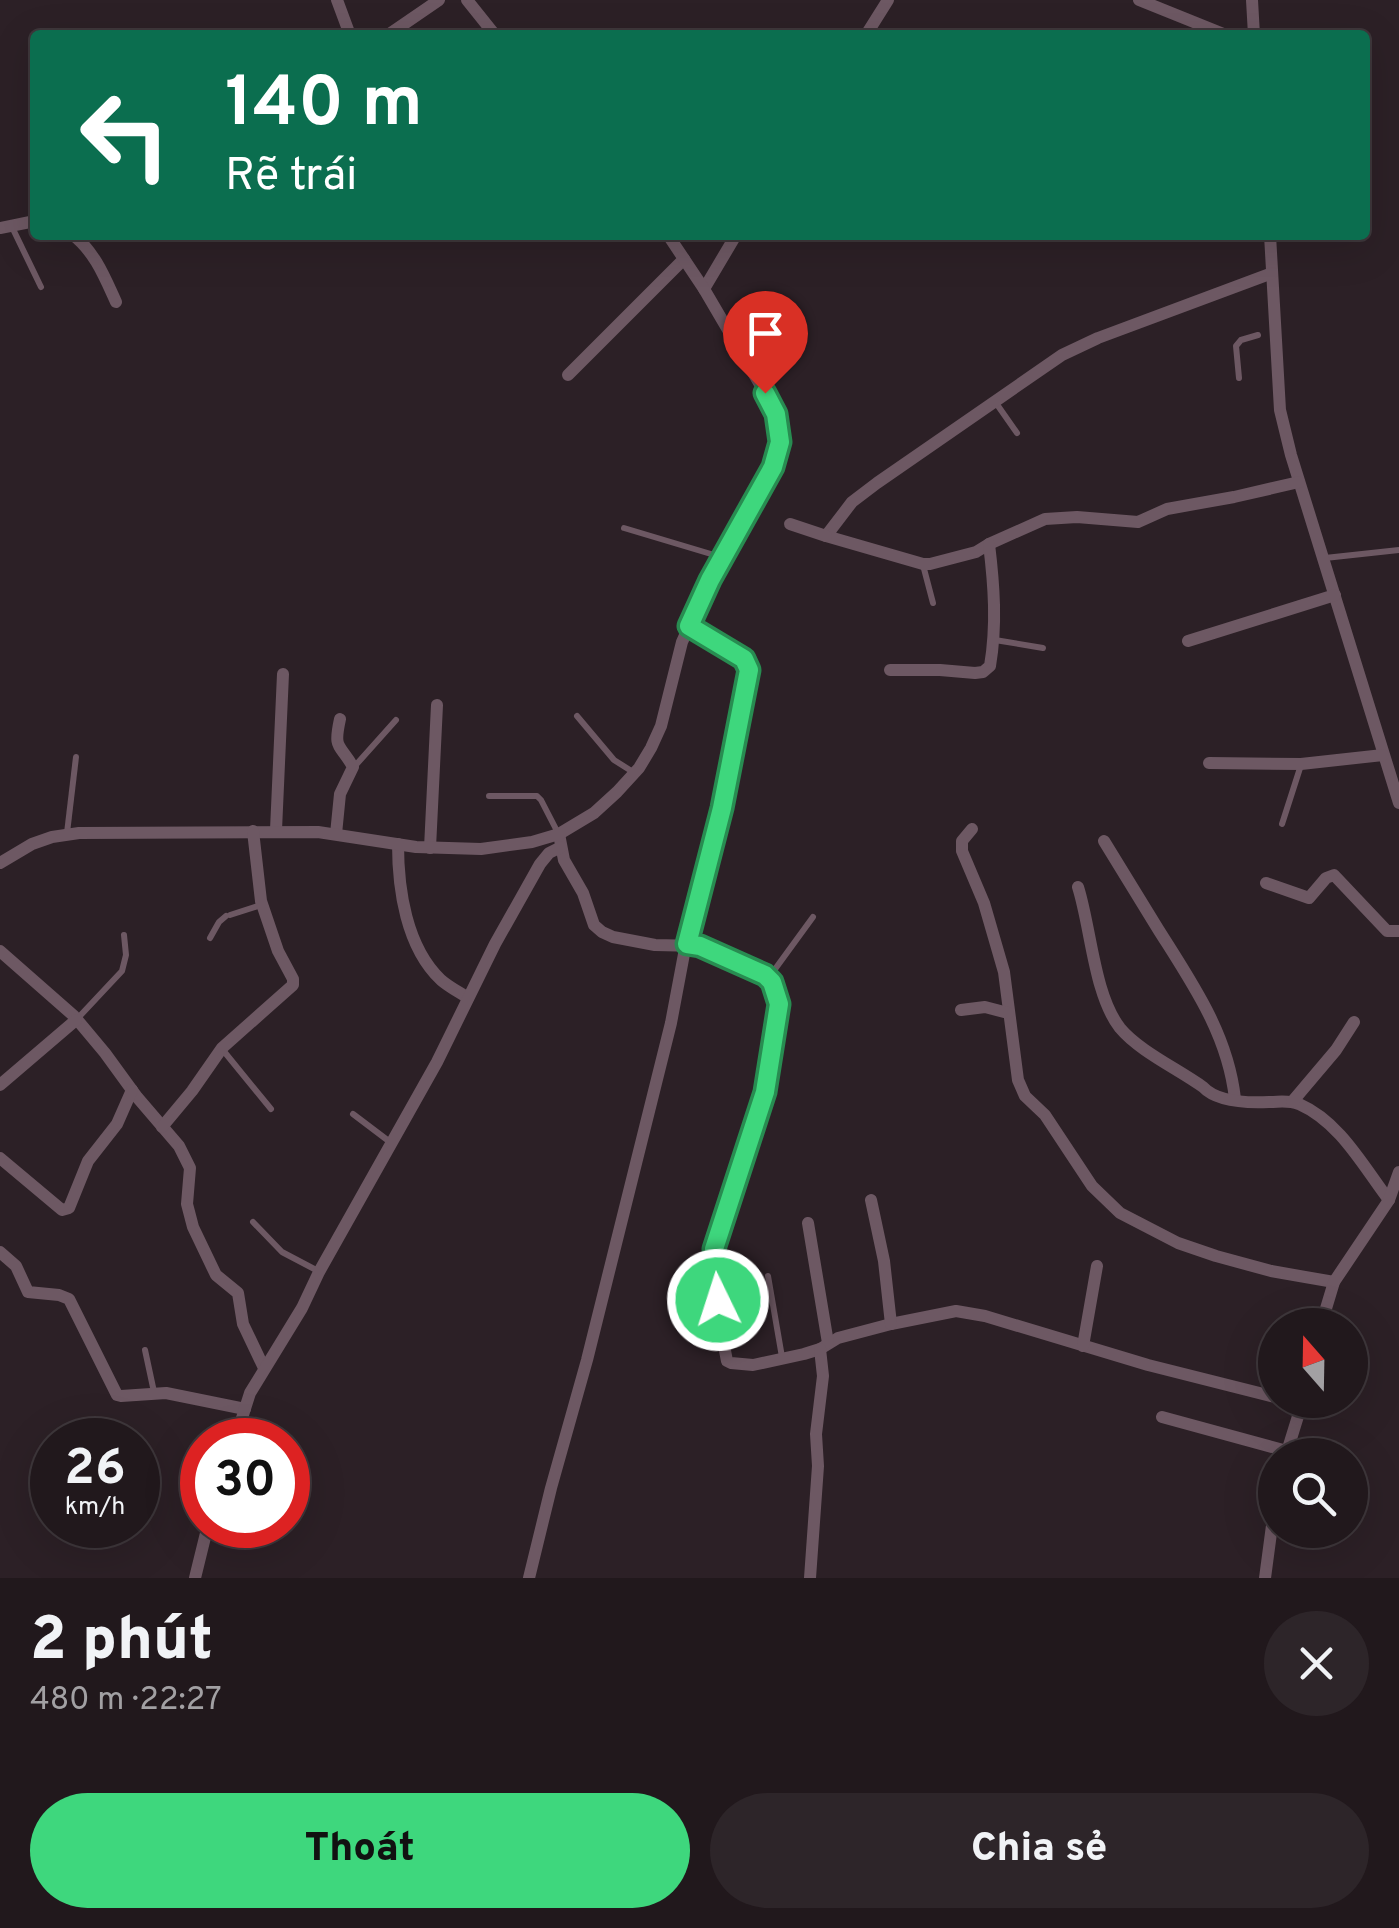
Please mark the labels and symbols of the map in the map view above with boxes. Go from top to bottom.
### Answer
pin [723,291,808,394]
position arrow [666,1248,770,1352]
north arrow [1258,1308,1368,1418]
speed limit sign: 30 [180,1418,310,1548]

